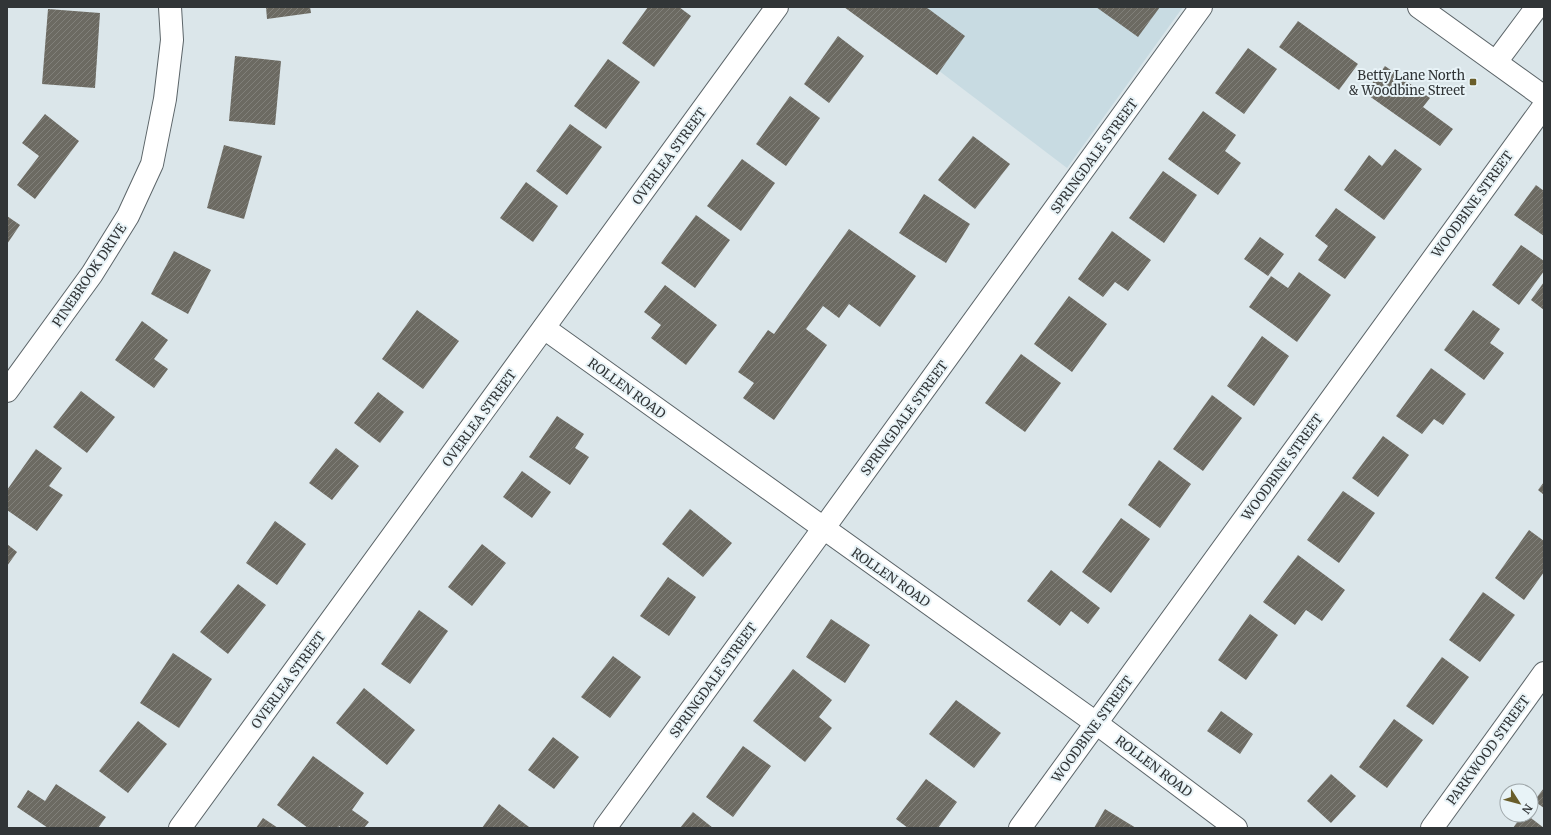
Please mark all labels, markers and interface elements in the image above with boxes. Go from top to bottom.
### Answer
place label: Betty Lane North & Woodbine Street [1348,67,1465,99]
marker: Betty Lane North & Woodbine Street [1468,77,1478,87]
street label: SPRINGDALE STREET [1047,95,1142,217]
street label: OVERLEA STREET [629,105,710,208]
street label: WOODBINE STREET [1428,148,1517,262]
street label: PINEBROOK DRIVE [49,220,131,330]
street label: ROLLEN ROAD [584,354,669,423]
street label: SPRINGDALE STREET [857,357,952,479]
street label: OVERLEA STREET [439,367,520,470]
street label: WOODBINE STREET [1238,411,1327,525]
street label: ROLLEN ROAD [848,544,934,611]
street label: SPRINGDALE STREET [666,619,761,741]
street label: OVERLEA STREET [248,629,329,732]
street label: WOODBINE STREET [1048,673,1137,787]
street label: PARKWOOD STREET [1443,692,1534,808]
street label: ROLLEN ROAD [1112,732,1196,801]
north arrow [1499,783,1539,823]
text: N [1519,801,1535,817]

